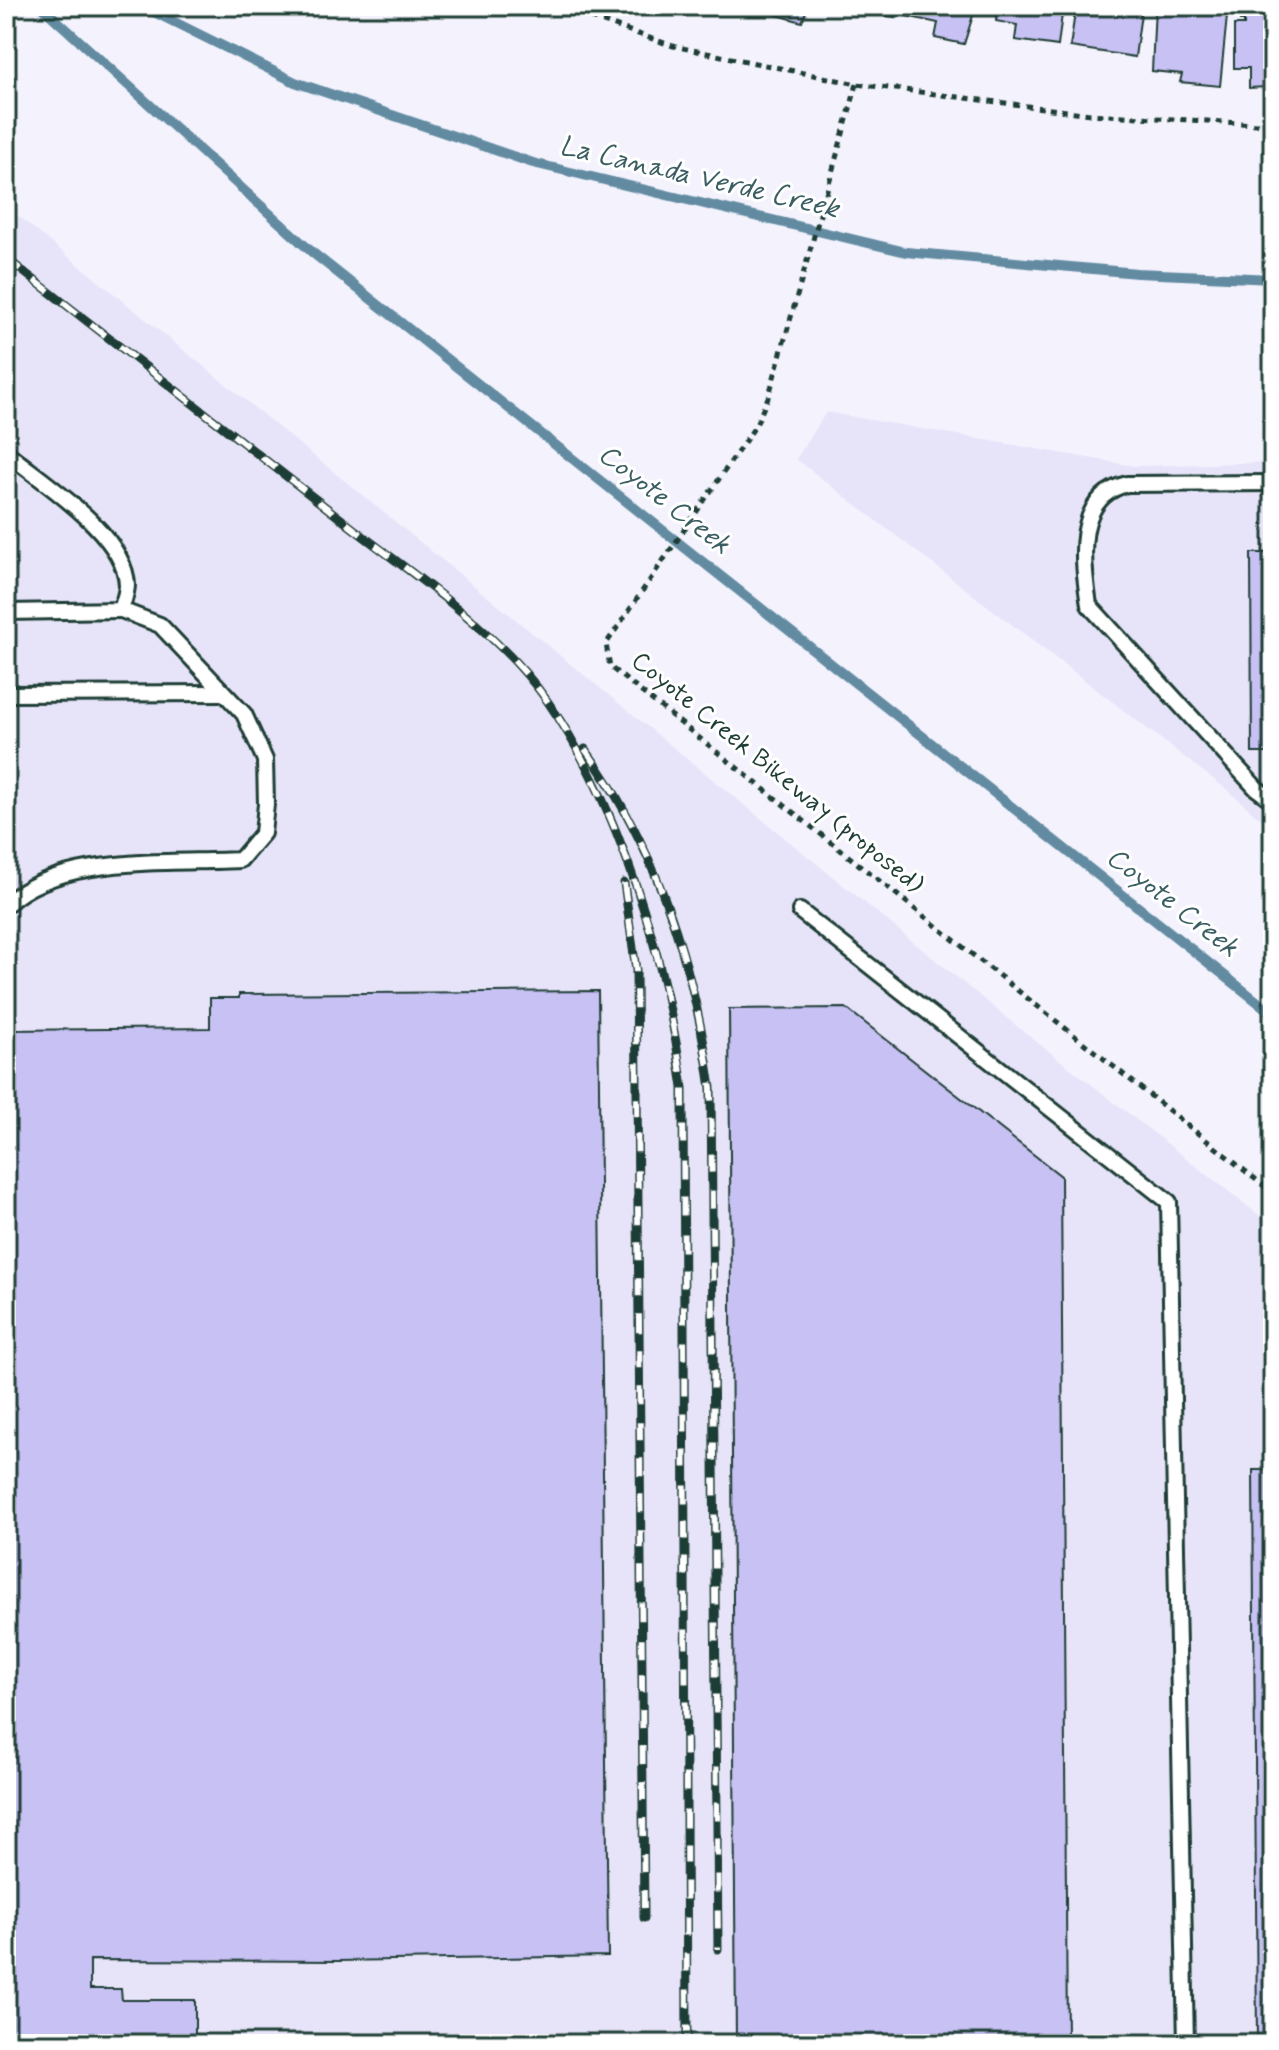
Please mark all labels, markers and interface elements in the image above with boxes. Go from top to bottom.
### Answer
water label: La Canada Verde Creek [556,128,844,229]
water label: Coyote Creek [590,436,738,564]
street label: Coyote Creek Bikeway (proposed) [624,644,930,902]
water label: Coyote Creek [1098,839,1246,967]

